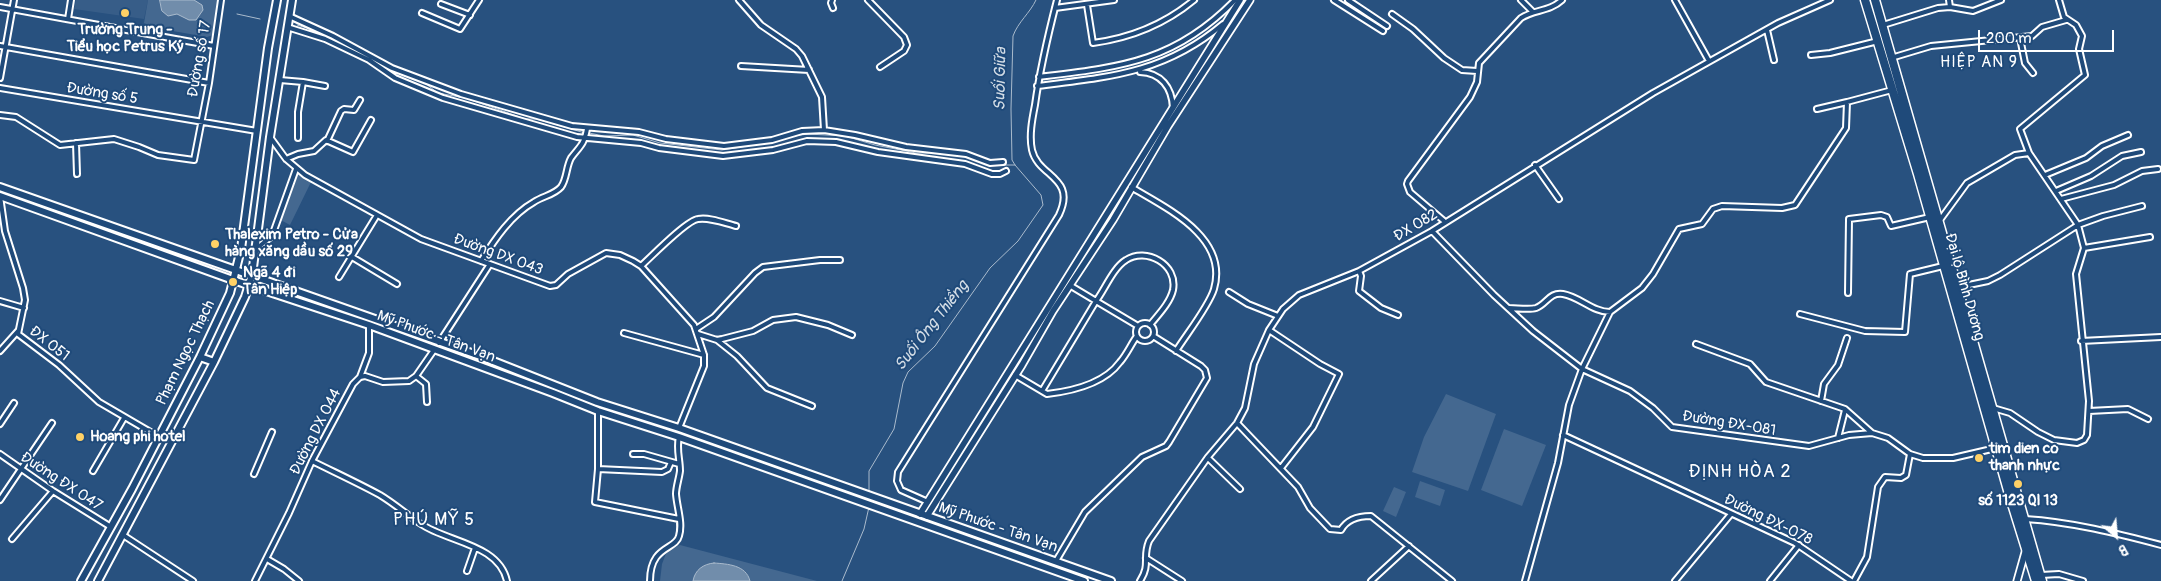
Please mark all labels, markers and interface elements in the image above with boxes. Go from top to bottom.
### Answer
marker: Trường Trung - Tiểu học Petrus Ký [119,7,131,19]
street label: Đường số 17 [184,19,216,99]
scale bar [1981,20,2117,52]
place label: Trường Trung - Tiểu học Petrus Ký [67,21,183,56]
text: 200 m [1986,29,2031,48]
water label: Suối Giữa [991,47,1011,111]
district label: HIỆP AN 9 [1939,53,2019,73]
street label: Đường số 5 [65,79,139,109]
street label: ĐX 082 [1391,206,1441,246]
place label: Thalexim Petro - Cửa hàng xăng dầu số 29 [225,226,358,261]
street label: Đường DX 043 [451,230,545,280]
street label: Đại lộ Bình Dương [1940,231,1988,343]
marker: Thalexim Petro - Cửa hàng xăng dầu số 29 [209,238,221,250]
place label: Ngã 4 đi Tân Hiệp [243,264,297,299]
marker: Ngã 4 đi Tân Hiệp [227,276,239,288]
water label: Suối Ông Thiềng [891,277,973,375]
street label: Phạm Ngọc Thạch [153,298,219,408]
street label: Mỹ Phước - Tân Vạn [374,307,498,367]
street label: ĐX 051 [25,323,73,365]
street label: Đường DX 044 [287,386,345,478]
street label: Đường ĐX-081 [1681,408,1777,440]
place label: Hoang phi hotel [90,428,186,446]
marker: Hoang phi hotel [74,431,86,443]
place label: tim dien co thanh nhực [1989,440,2060,475]
street label: Đường ĐX 047 [17,449,105,515]
marker: tim dien co thanh nhực [1973,452,1985,464]
district label: ĐỊNH HÒA 2 [1687,461,1793,483]
marker: số 1123 Ql 13 [2012,478,2024,490]
street label: Đường ĐX-078 [1721,491,1815,549]
place label: số 1123 Ql 13 [1978,492,2058,510]
street label: Mỹ Phước - Tân Vạn [936,499,1060,557]
district label: PHÚ MỸ 5 [392,509,476,531]
north arrow [2091,511,2141,561]
text: B [2116,540,2130,559]

